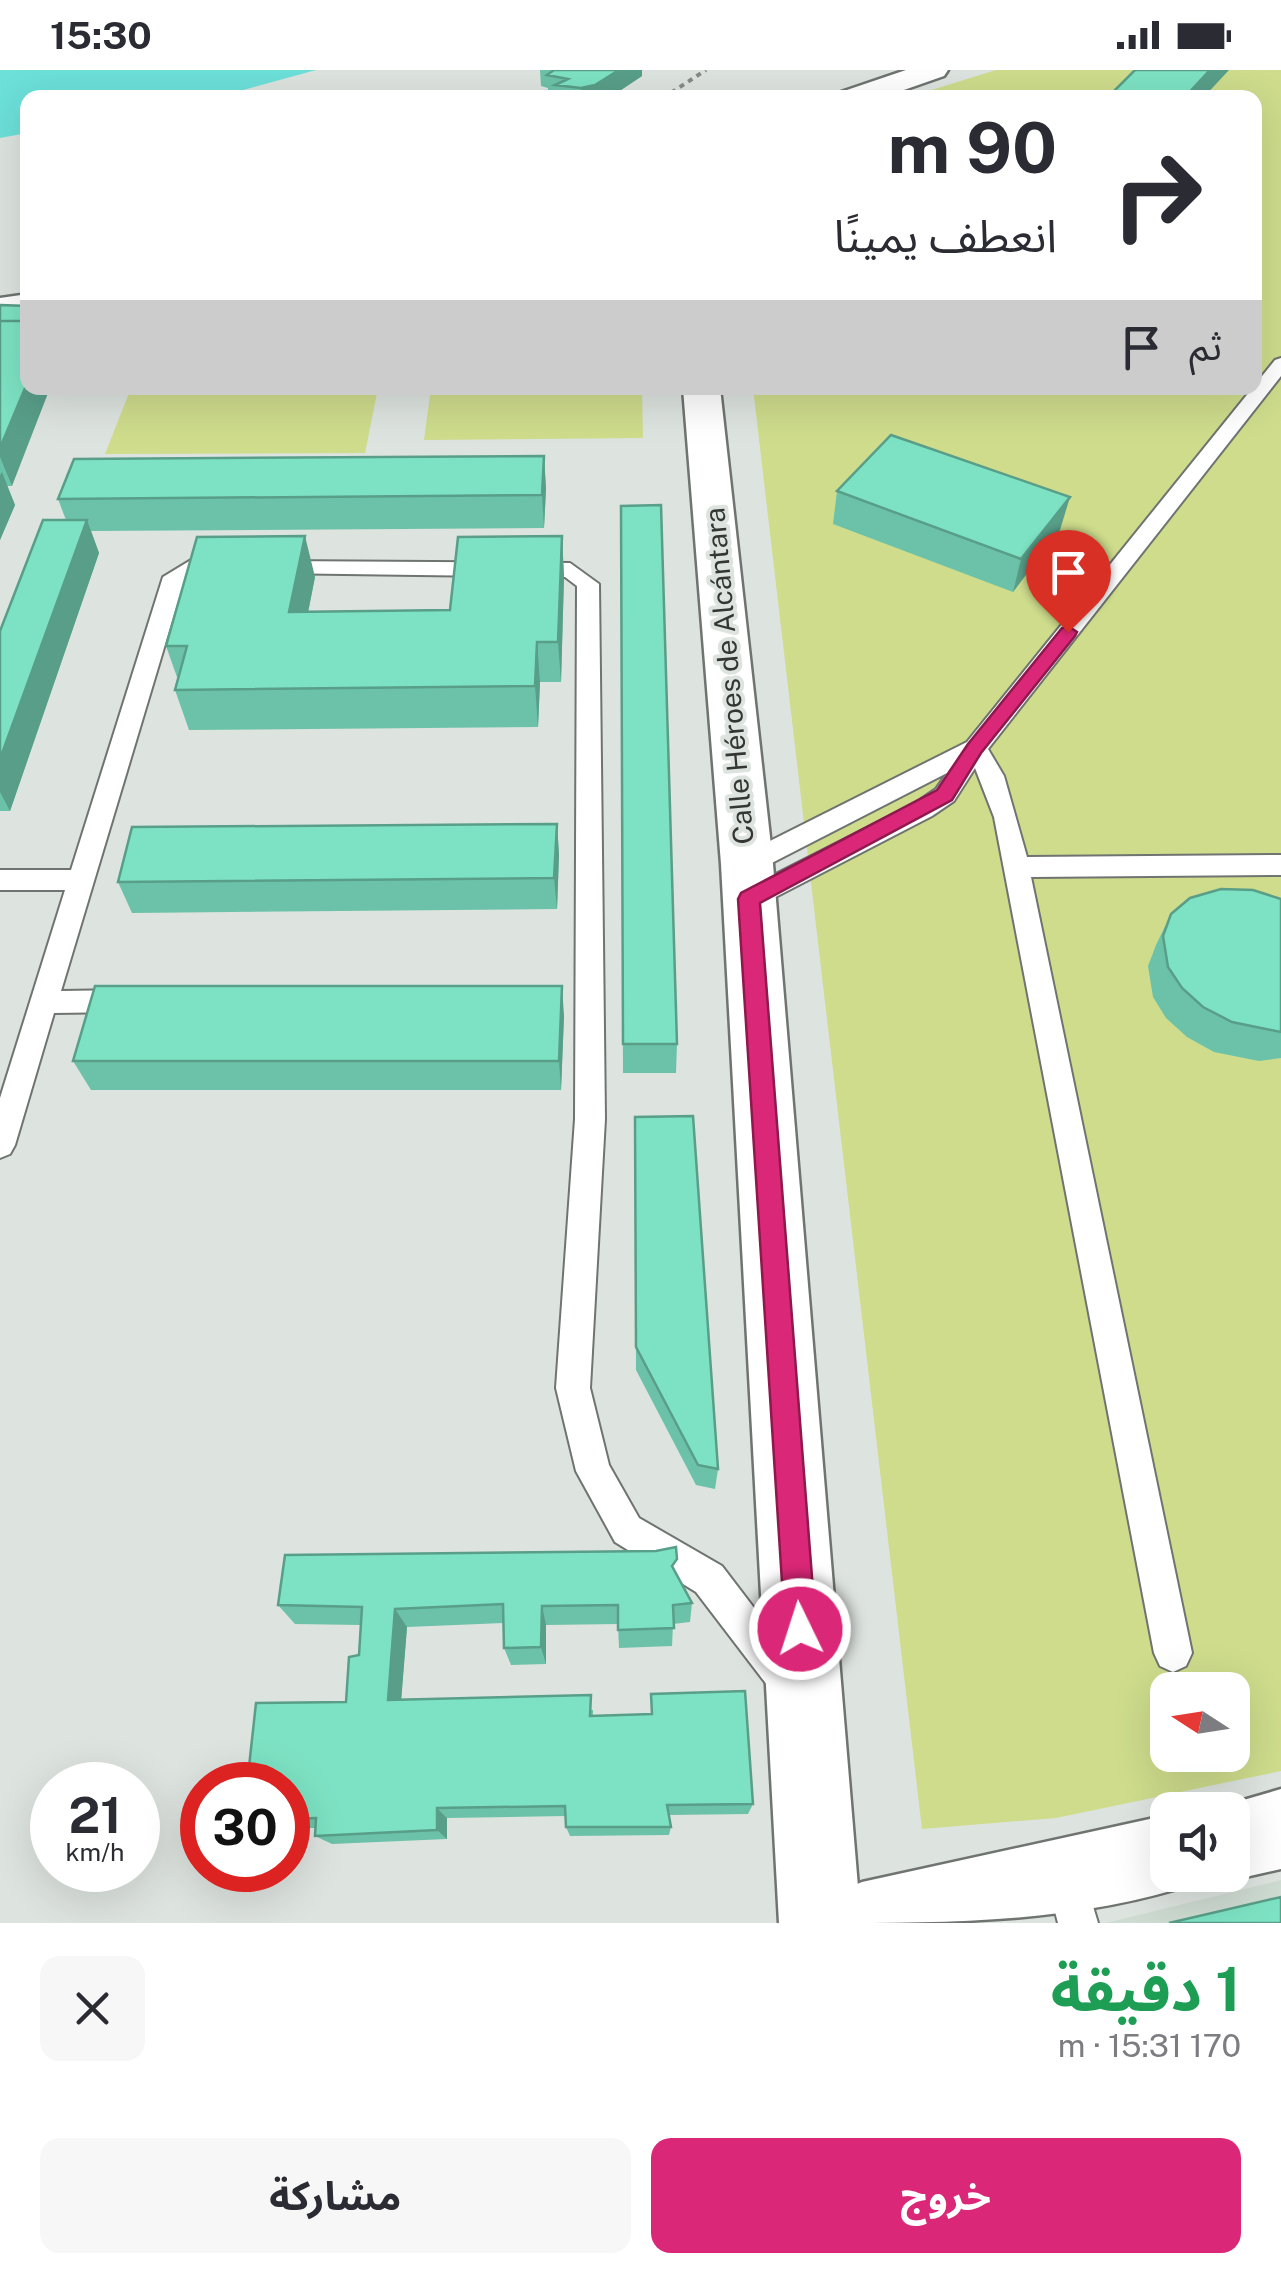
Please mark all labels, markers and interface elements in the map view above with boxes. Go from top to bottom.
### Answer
text: 15:30 [50,13,152,58]
text: 90 m [887,106,1057,189]
icon: right [1092,130,1222,260]
text: انعطف يمينًا [834,209,1057,262]
icon: arrive [1114,320,1169,375]
text: ثم [1189,324,1222,369]
street label: Calle Héroes de Alcántara [697,506,760,846]
pin [1026,530,1111,633]
icon: arrive [1041,545,1096,600]
position arrow [748,1577,852,1681]
north arrow [1150,1672,1250,1772]
map controls [1150,1672,1250,1892]
speed limit sign: 30 [180,1762,310,1892]
text: 21 [68,1785,122,1844]
button: sound [1150,1792,1250,1892]
text: km/h [66,1837,124,1867]
text: 1 دقيقة [1051,1954,1241,2025]
button: close [40,1956,145,2061]
text: 170 m · 15:31 [1058,2027,1241,2064]
button: مشاركة [40,2138,631,2253]
button: خروج [651,2138,1241,2253]

